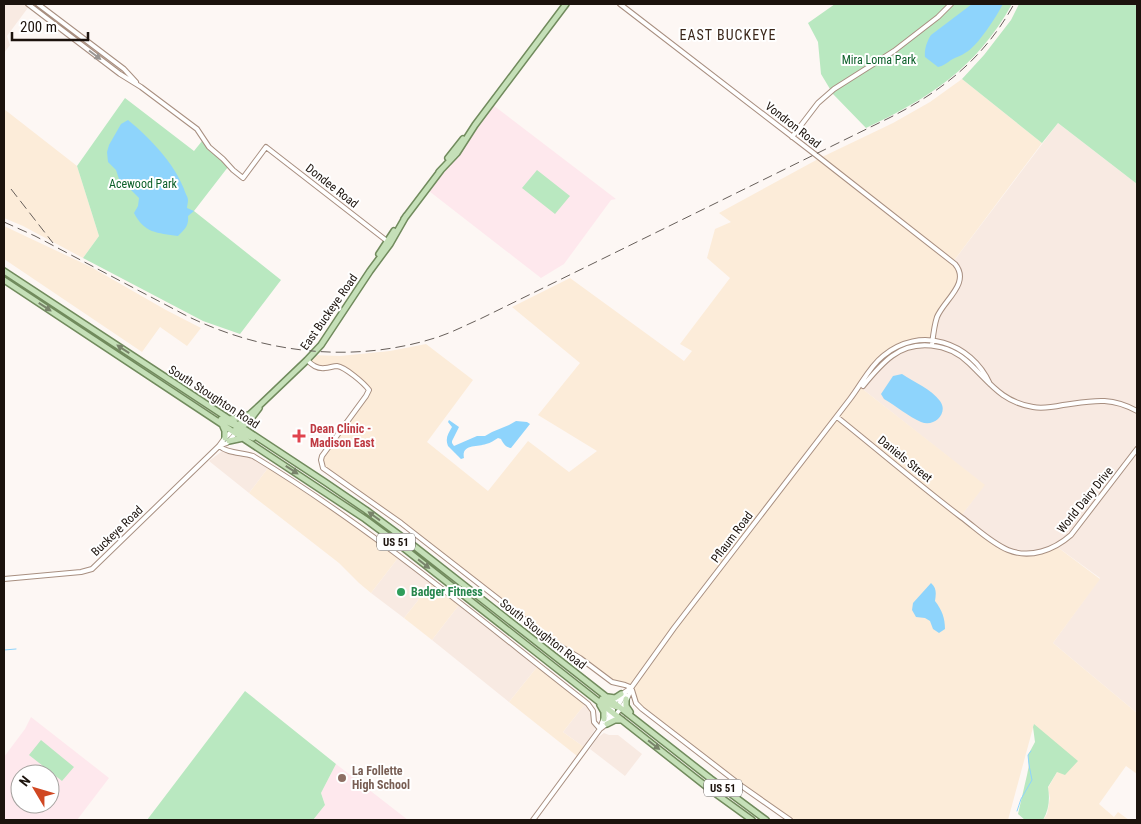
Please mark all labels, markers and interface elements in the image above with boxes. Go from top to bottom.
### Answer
scale bar [12,10,89,42]
text: 200 m [20,18,57,36]
district label: EAST BUCKEYE [680,27,776,43]
one-way arrow [88,49,101,60]
park label: Mira Loma Park [842,53,917,67]
street label: Vondron Road [763,99,824,151]
street label: Dondee Road [303,161,361,211]
park label: Acewood Park [109,177,178,191]
street label: East Buckeye Road [298,271,360,353]
one-way arrow [38,302,51,311]
one-way arrow [116,345,130,354]
street label: South Stoughton Road [166,362,262,432]
place label: Dean Clinic - Madison East [310,422,375,450]
marker: Dean Clinic - Madison East [292,429,306,443]
street label: Daniels Street [875,433,935,485]
street label: World Dairy Drive [1054,464,1116,536]
one-way arrow [285,465,298,475]
street label: Buckeye Road [88,503,146,559]
street label: Pflaum Road [708,509,756,565]
one-way arrow [367,511,381,521]
road number: US 51 [377,534,415,550]
one-way arrow [417,559,431,569]
place label: Badger Fitness [411,585,483,599]
marker: Badger Fitness [395,586,407,598]
street label: South Stoughton Road [497,596,589,672]
one-way arrow [647,739,660,750]
north arrow [10,764,60,814]
place label: La Follette High School [352,764,410,792]
marker: La Follette High School [336,772,348,784]
text: N [16,773,34,789]
road number: US 51 [704,780,742,796]

